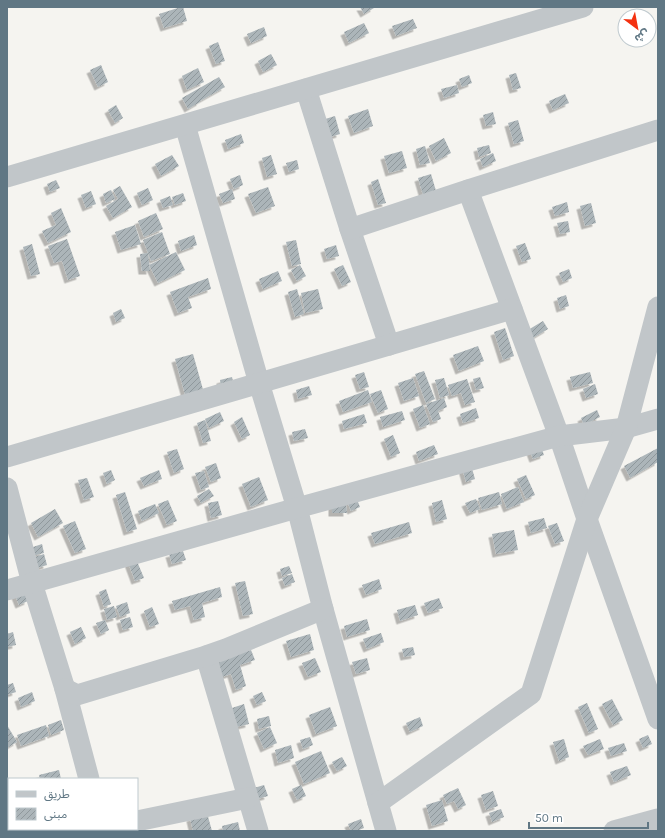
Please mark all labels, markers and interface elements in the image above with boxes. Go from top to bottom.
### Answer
north arrow [617,8,657,48]
text: ش [632,27,652,46]
legend [8,778,138,830]
text: طريق [44,787,70,802]
scale bar [529,804,648,830]
text: مبنى [44,807,67,821]
text: 50 m [535,811,563,825]

